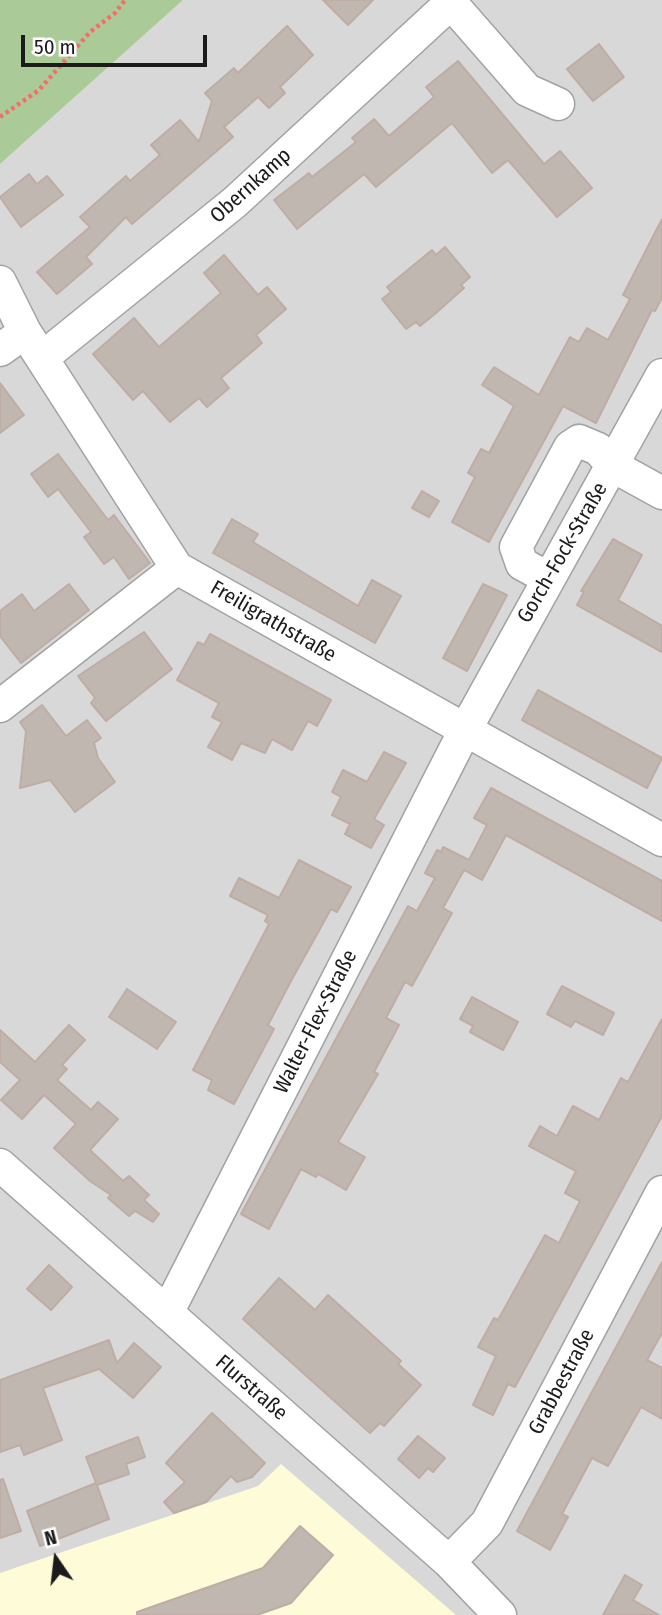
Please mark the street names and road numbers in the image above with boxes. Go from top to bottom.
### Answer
street label: Obernkamp [205,143,297,229]
street label: Gorch-Fock-Straße [513,478,613,628]
street label: Freiligrathstraße [206,576,340,668]
street label: Walter-Flex-Straße [269,946,363,1098]
street label: Grabbestraße [524,1325,600,1439]
street label: Flurstraße [210,1350,292,1426]

